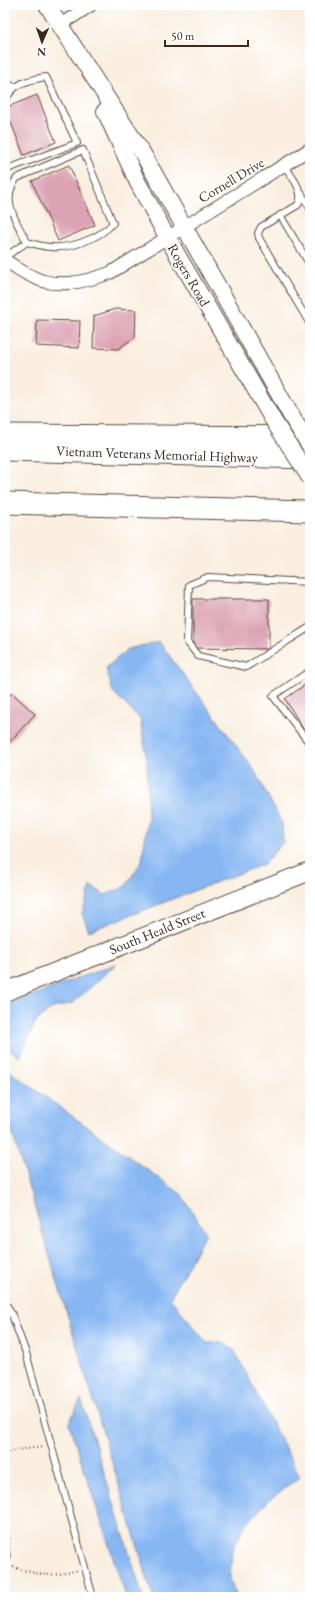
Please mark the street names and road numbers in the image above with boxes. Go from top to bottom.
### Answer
street label: Cornell Drive [195,153,268,207]
street label: Rogers Road [164,240,215,310]
street label: Vietnam Veterans Memorial Highway [56,441,259,467]
street label: South Heald Street [107,903,208,958]

